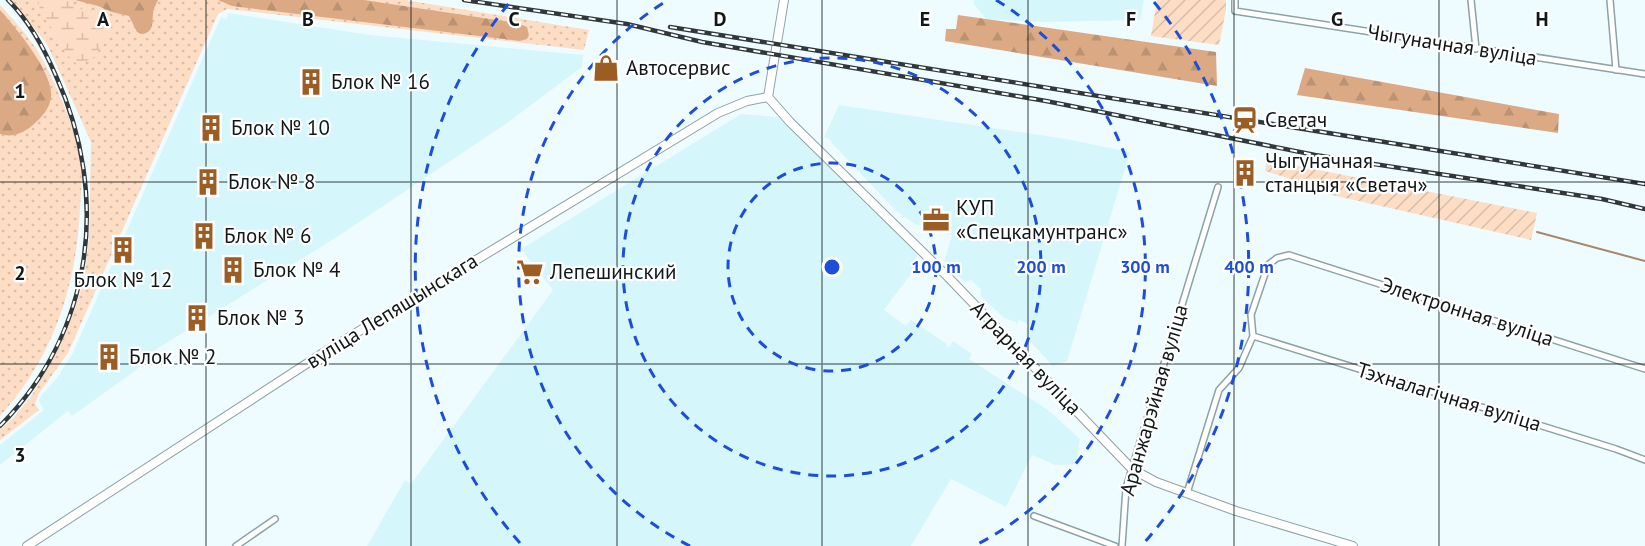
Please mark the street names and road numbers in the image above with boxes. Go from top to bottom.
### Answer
street label: Чыгуначная вуліца [1365,18,1539,71]
street label: вуліца Лепяшынскага [301,247,483,374]
street label: Электронная вуліца [1377,271,1557,352]
street label: Аграрная вуліца [965,295,1088,420]
street label: Аранжарэйная вуліца [1113,301,1194,499]
street label: Тэхналагічная вуліца [1354,356,1545,437]

